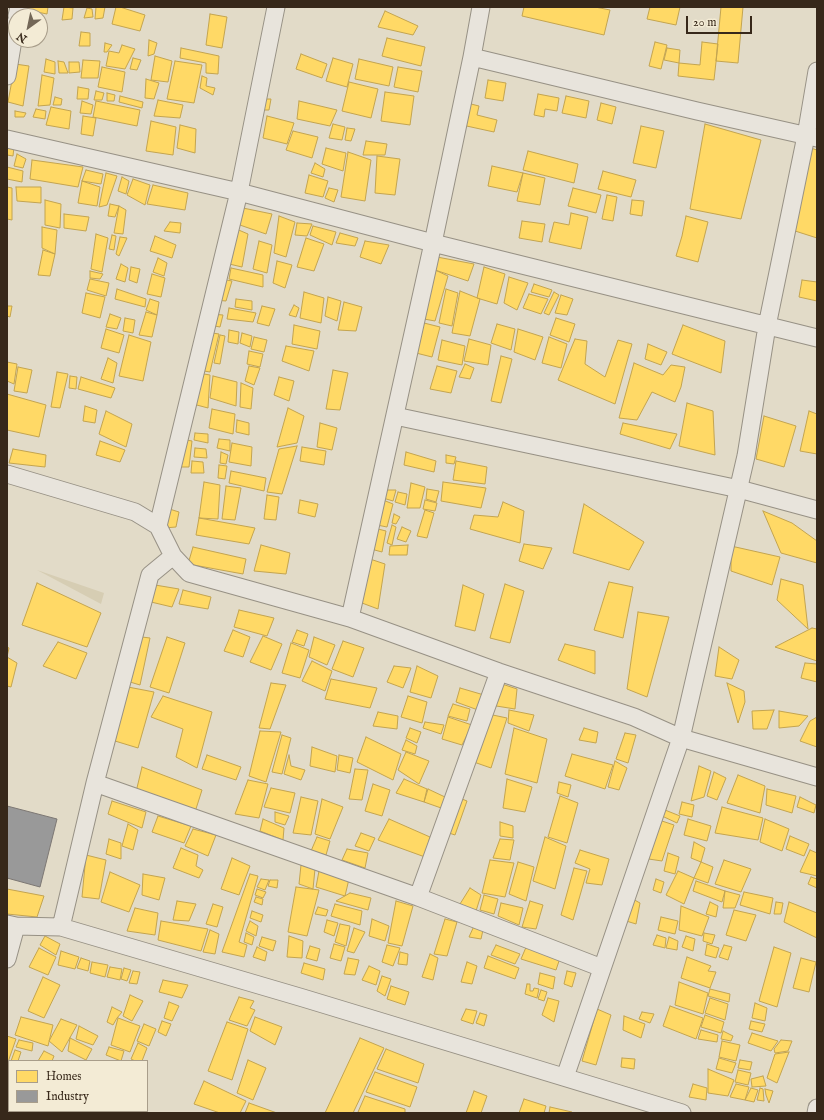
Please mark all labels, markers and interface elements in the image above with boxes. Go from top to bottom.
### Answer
north arrow [8,8,48,48]
scale bar [688,8,754,34]
text: 20 m [693,15,716,30]
text: N [14,29,30,46]
legend [8,1060,148,1112]
text: Homes [46,1069,82,1084]
text: Industry [46,1089,89,1104]

